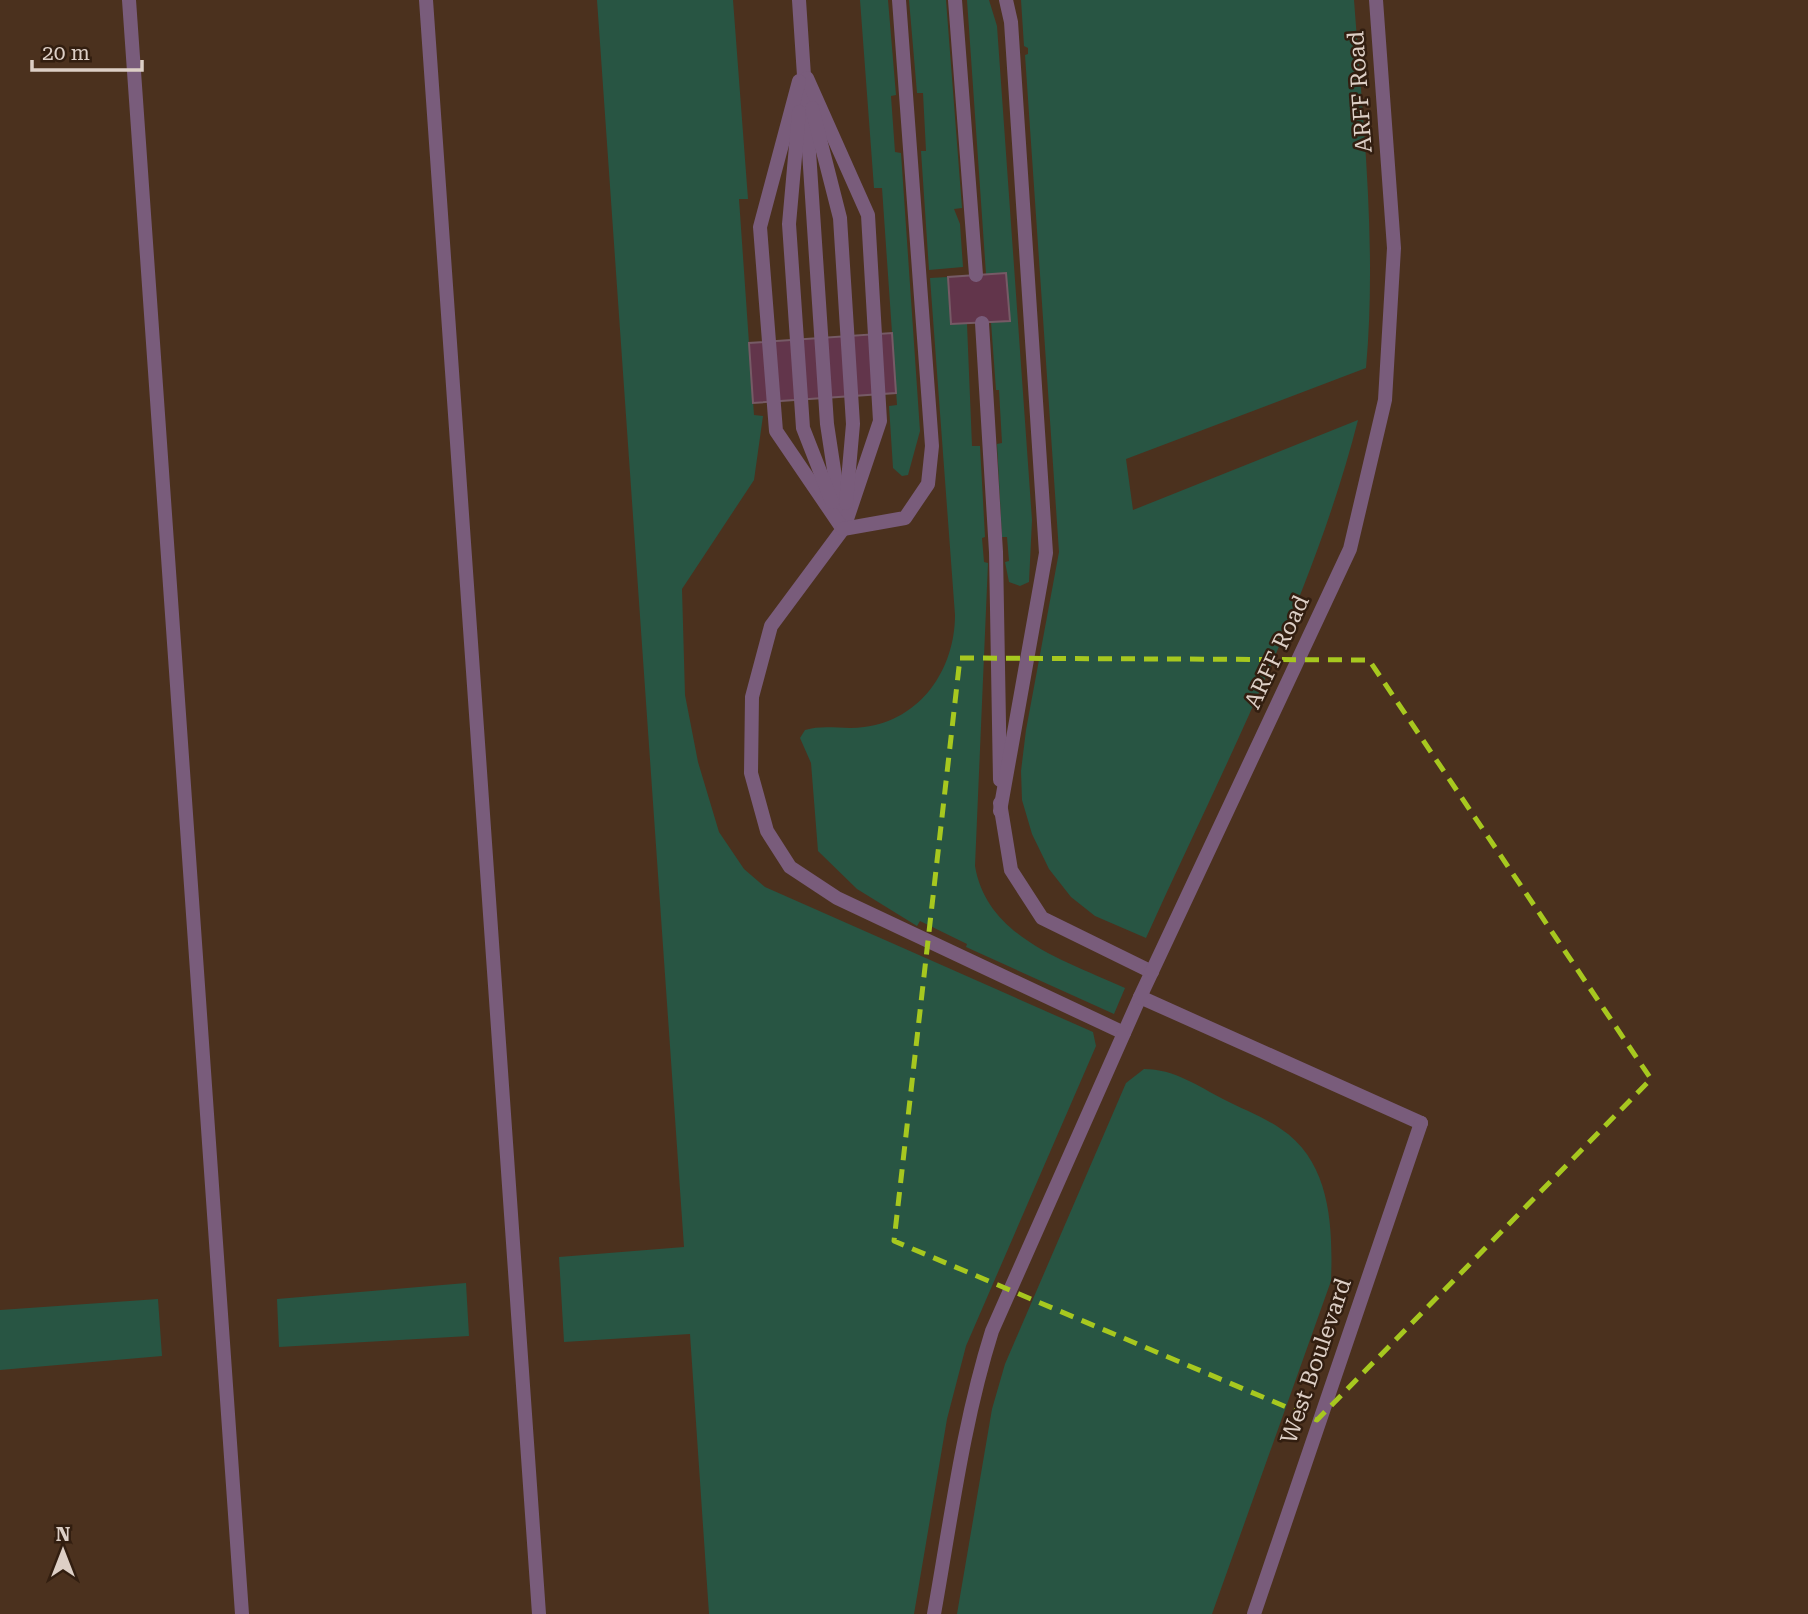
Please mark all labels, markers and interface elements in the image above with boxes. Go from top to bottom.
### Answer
scale bar [32,28,142,72]
street label: ARFF Road [1342,30,1378,154]
text: 20 m [42,41,90,65]
street label: ARFF Road [1239,591,1315,713]
street label: West Boulevard [1275,1275,1357,1447]
north arrow [28,1516,98,1586]
text: N [56,1523,71,1546]

